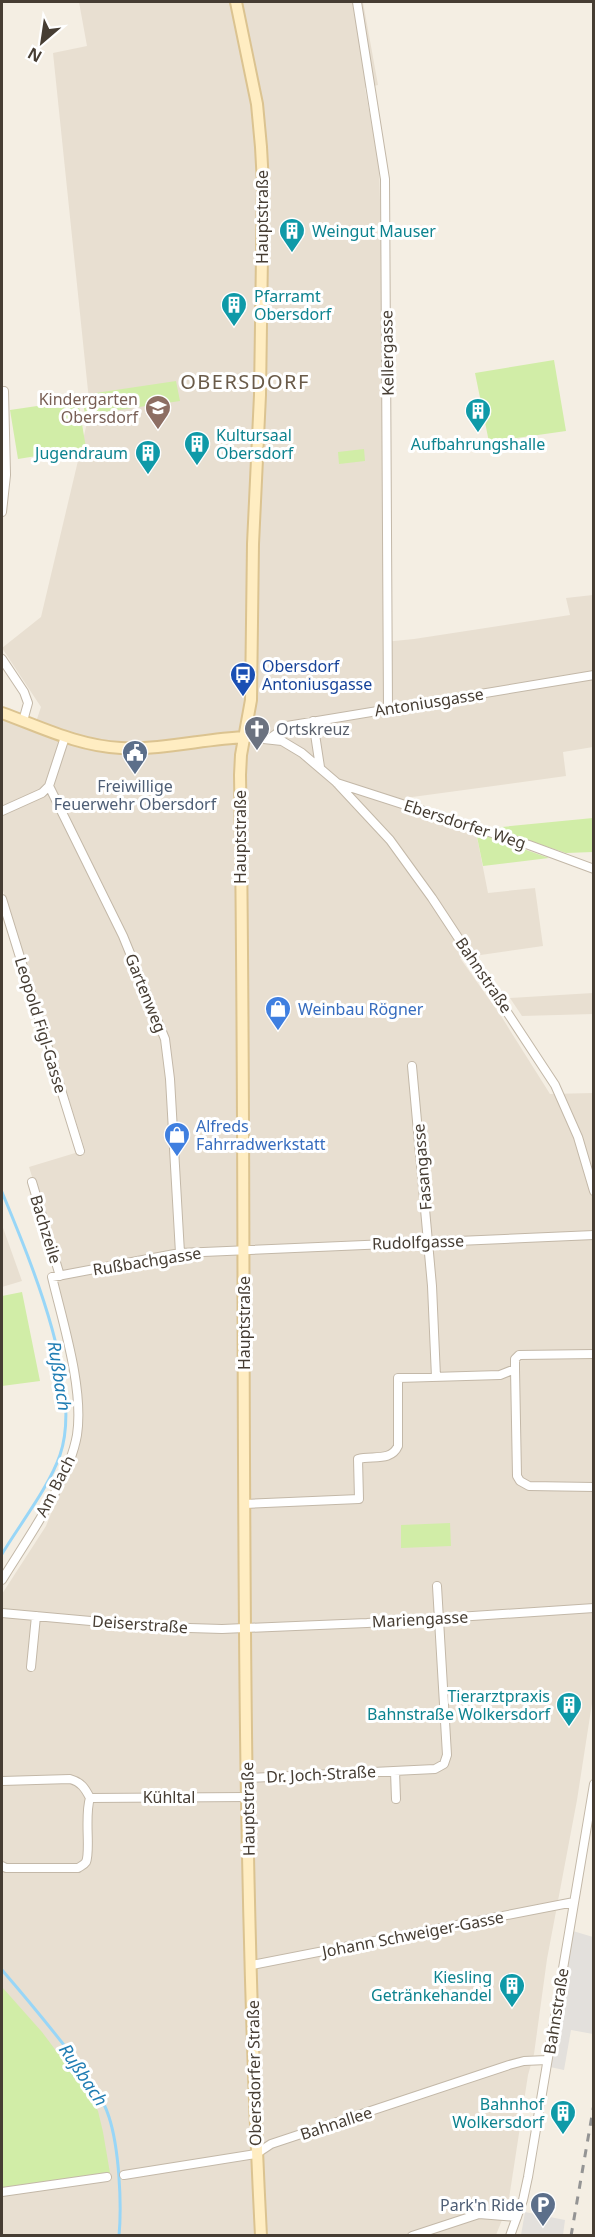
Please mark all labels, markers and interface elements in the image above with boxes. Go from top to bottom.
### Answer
north arrow [12,12,72,72]
text: N [24,42,46,68]
street label: Hauptstraße [251,170,273,264]
building icon: Weingut Mauser [277,216,307,254]
place label: Weingut Mauser [312,220,436,242]
place label: Pfarramt Obersdorf [254,285,333,325]
building icon: Pfarramt Obersdorf [219,290,249,328]
street label: Kellergasse [375,310,399,396]
district label: OBERSDORF [180,368,310,395]
place label: Kindergarten Obersdorf [39,388,139,428]
school or university icon: Kindergarten Obersdorf [143,393,173,431]
building icon: Aufbahrungshalle [463,396,493,434]
place label: Kultursaal Obersdorf [216,424,295,464]
building icon: Kultursaal Obersdorf [182,429,212,467]
place label: Aufbahrungshalle [411,433,545,455]
building icon: Jugendraum [133,438,163,476]
place label: Jugendraum [33,442,128,464]
place label: Obersdorf Antoniusgasse [262,655,372,695]
bus stop icon: Obersdorf Antoniusgasse [228,660,258,698]
street label: Antoniusgasse [373,683,485,721]
church icon: Ortskreuz [242,714,272,752]
place label: Ortskreuz [276,718,350,740]
public building icon: Freiwillige Feuerwehr Obersdorf [120,738,150,776]
place label: Freiwillige Feuerwehr Obersdorf [54,775,218,815]
street label: Hauptstraße [229,790,251,884]
street label: Ebersdorfer Weg [401,794,529,854]
street label: Bahnstraße [451,933,517,1017]
street label: Gartenweg [120,950,172,1036]
street label: Leopold Figl-Gasse [10,954,72,1096]
shop icon: Weinbau Rögner [263,994,293,1032]
place label: Weinbau Rögner [298,998,424,1020]
place label: Alfreds Fahrradwerkstatt [196,1115,326,1155]
shop icon: Alfreds Fahrradwerkstatt [162,1120,192,1158]
street label: Fasangasse [407,1123,437,1211]
street label: Bachzeile [25,1192,67,1266]
street label: Rudolfgasse [372,1229,464,1255]
street label: Rußbachgasse [91,1242,203,1280]
street label: Hauptstraße [233,1276,255,1370]
water label: Rußbach [43,1339,77,1413]
street label: Am Bach [30,1451,80,1521]
street label: Mariengasse [371,1605,469,1633]
street label: Deiserstraße [91,1610,189,1638]
place label: Tierarztpraxis Bahnstraße Wolkersdorf [367,1685,551,1725]
building icon: Tierarztpraxis Bahnstraße Wolkersdorf [554,1690,584,1728]
street label: Dr. Joch-Straße [266,1760,376,1788]
street label: Hauptstraße [236,1762,260,1856]
street label: Kühltal [143,1786,195,1808]
street label: Johann Schweiger-Gasse [318,1906,506,1963]
place label: Kiesling Getränkehandel [371,1966,492,2006]
street label: Bahnstraße [538,1966,574,2056]
building icon: Kiesling Getränkehandel [497,1971,527,2009]
street label: Obersdorfer Straße [242,2000,266,2146]
water label: Rußbach [54,2039,113,2110]
place label: Bahnhof Wolkersdorf [452,2093,545,2133]
building icon: Bahnhof Wolkersdorf [548,2098,578,2136]
street label: Bahnallee [297,2101,375,2145]
parking icon: Park'n Ride [528,2190,558,2228]
place label: Park'n Ride [440,2194,524,2216]

